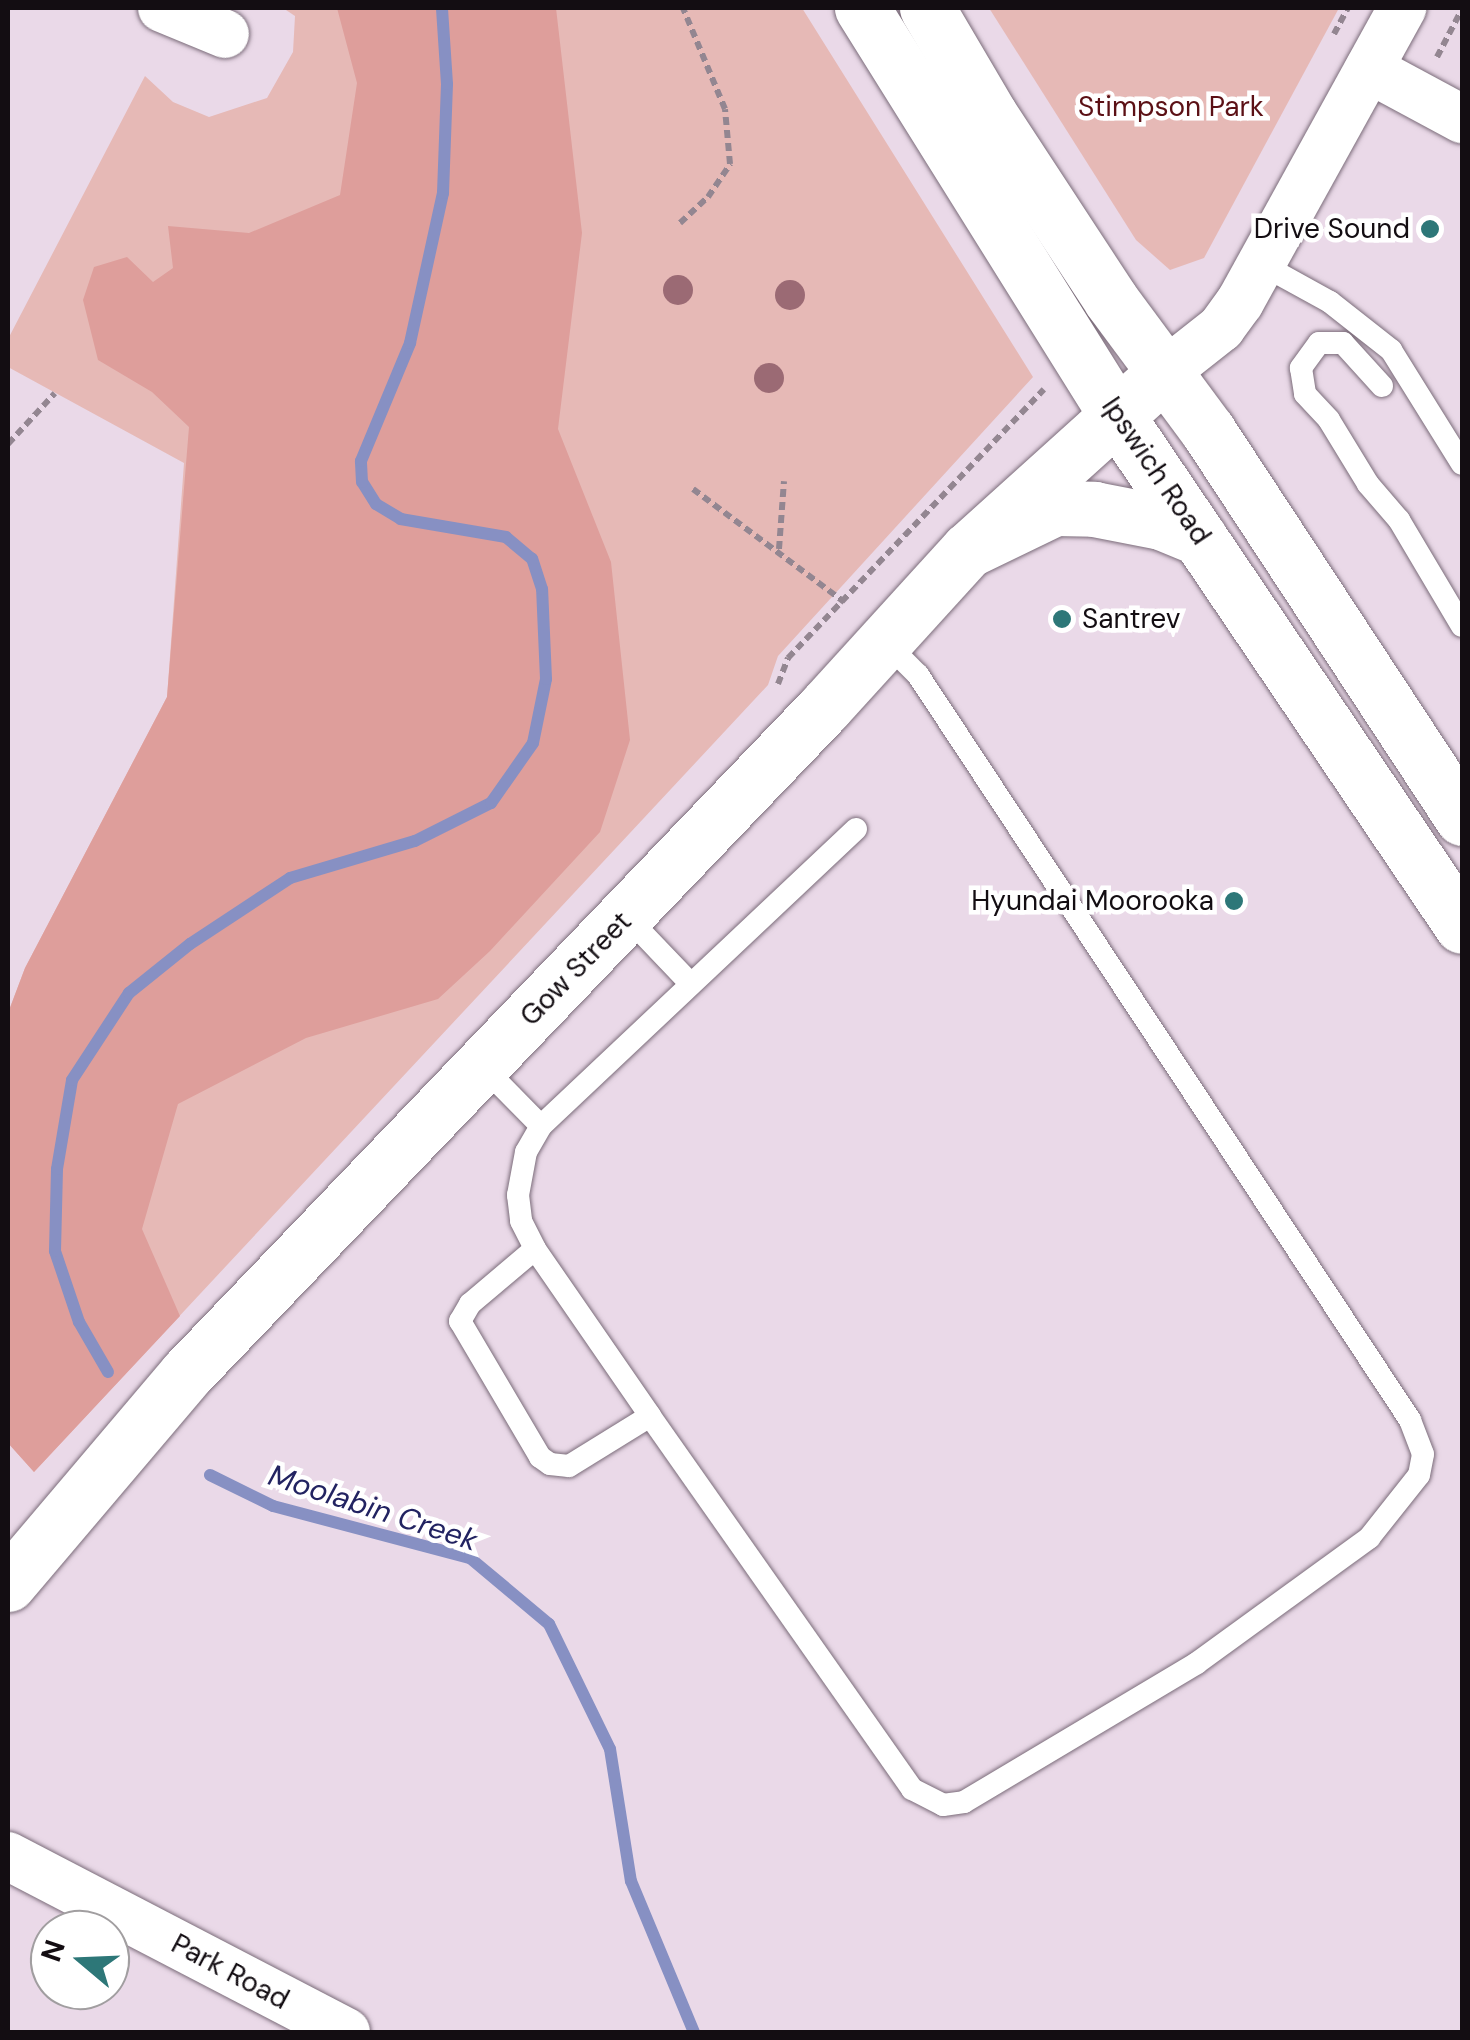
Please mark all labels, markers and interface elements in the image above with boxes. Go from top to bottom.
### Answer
park label: Stimpson Park [1078,90,1264,124]
place label: Drive Sound [1254,212,1410,246]
marker: Drive Sound [1419,218,1441,240]
street label: Ipswich Road [1094,391,1218,551]
place label: Santrev [1082,602,1180,636]
marker: Santrev [1051,608,1073,630]
place label: Hyundai Moorooka [971,884,1214,918]
marker: Hyundai Moorooka [1223,890,1245,912]
street label: Gow Street [513,905,639,1033]
water label: Moolabin Creek [264,1457,482,1559]
north arrow [30,1910,130,2010]
street label: Park Road [166,1927,294,2017]
text: N [32,1935,74,1966]

